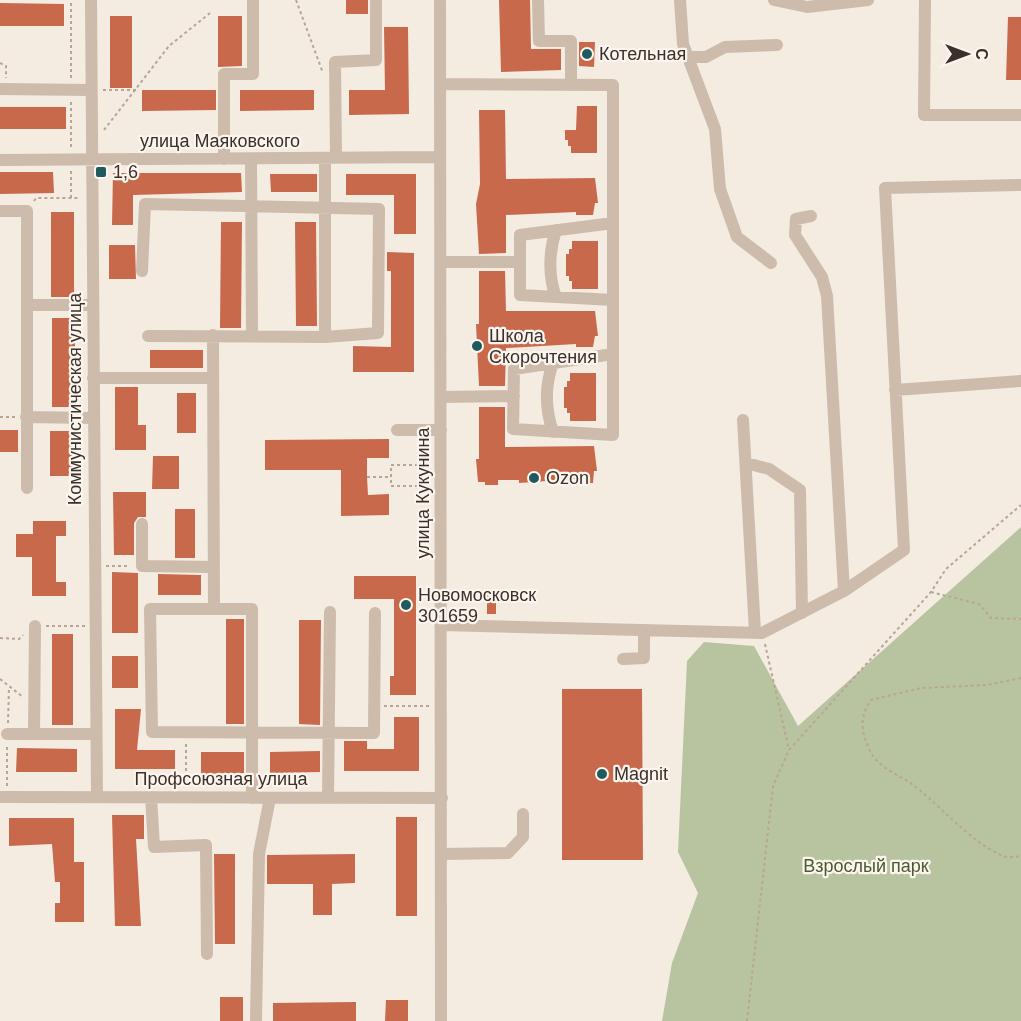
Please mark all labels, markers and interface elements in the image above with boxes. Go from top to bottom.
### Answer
north arrow [937,24,997,84]
place label: Котельная [599,44,686,64]
marker: Котельная [580,47,594,61]
text: С [973,48,990,60]
street label: улица Маяковского [140,131,300,151]
place label: 1,6 [113,162,138,182]
marker: 1,6 [94,165,108,179]
street label: Коммунистическая улица [65,292,85,505]
place label: Школа Скорочтения [489,326,597,367]
marker: Школа Скорочтения [470,339,484,353]
street label: улица Кукунина [413,427,433,559]
place label: Ozon [546,468,589,488]
marker: Ozon [527,471,541,485]
place label: Новомосковск 301659 [418,585,536,626]
marker: Новомосковск 301659 [399,598,413,612]
place label: Magnit [614,764,668,784]
marker: Magnit [595,767,609,781]
street label: Профсоюзная улица [135,769,308,789]
park label: Взрослый парк [803,856,929,876]

